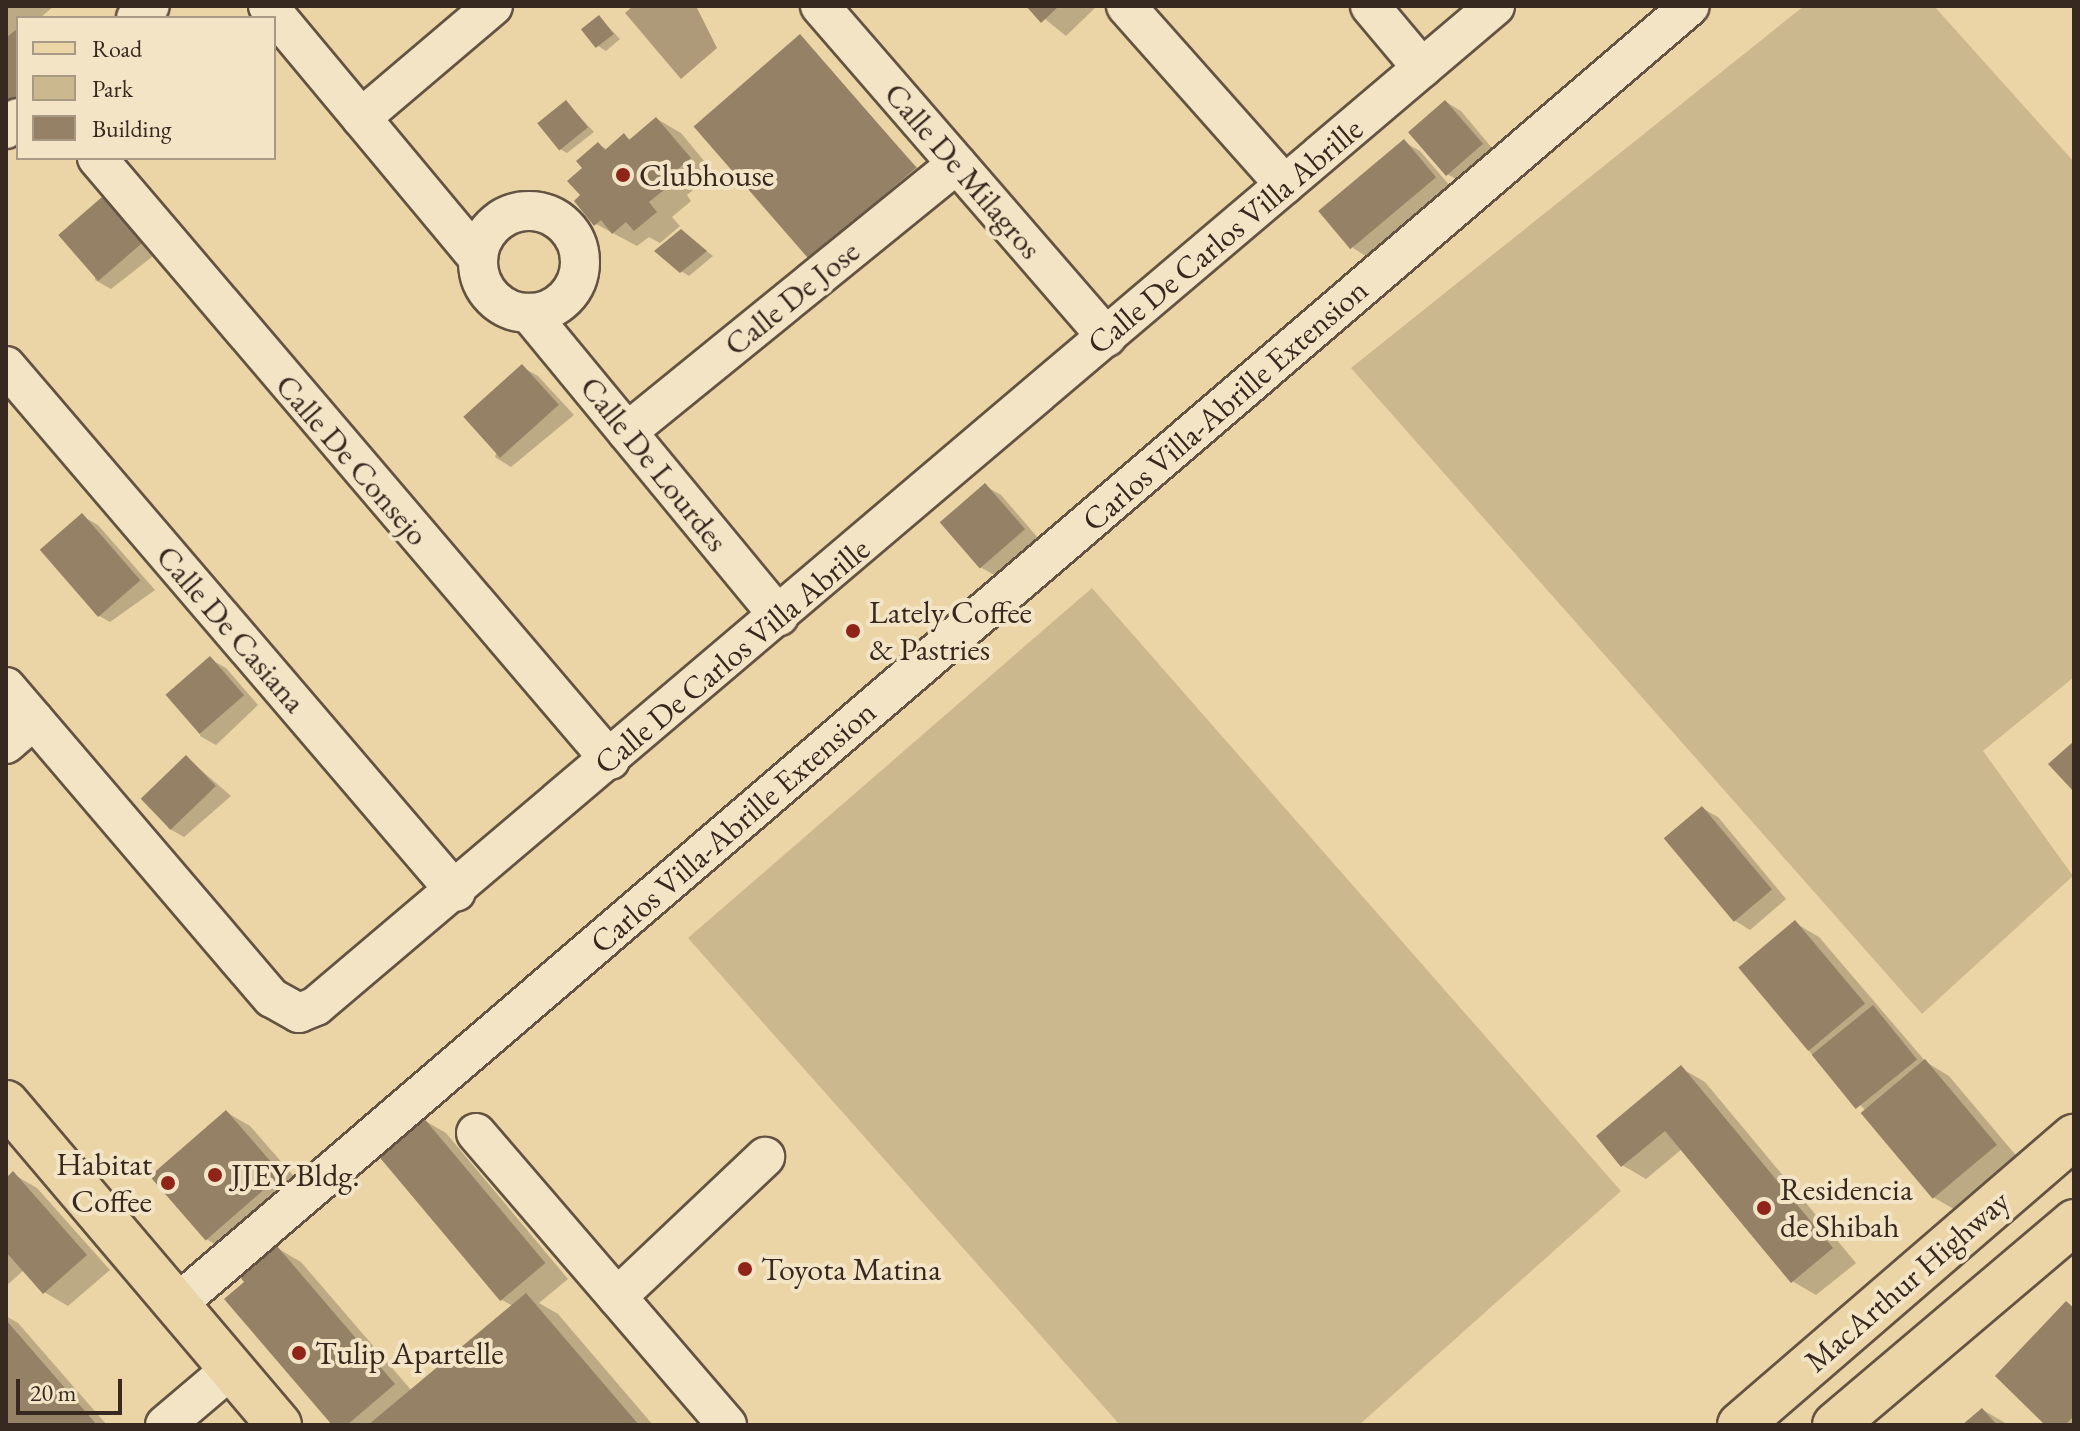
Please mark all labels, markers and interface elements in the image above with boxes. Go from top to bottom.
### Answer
legend [16,16,276,160]
text: Road [92,33,142,64]
text: Park [92,73,133,104]
street label: Calle De Milagros [876,75,1050,267]
street label: Calle De Carlos Villa Abrille [1080,110,1370,362]
text: Building [92,113,172,144]
place label: Clubhouse [639,156,774,194]
marker: Clubhouse [614,166,632,184]
street label: Calle De Jose [717,232,867,364]
street label: Carlos Villa-Abrille Extension [1074,271,1376,539]
street label: Calle De Consejo [267,367,437,553]
street label: Calle De Lourdes [572,369,736,559]
street label: Calle De Carlos Villa Abrille [587,530,877,782]
street label: Calle De Casiana [148,538,314,720]
place label: Lately Coffee & Pastries [869,594,1032,669]
marker: Lately Coffee & Pastries [844,622,862,640]
street label: Carlos Villa-Abrille Extension [582,693,884,961]
place label: Habitat Coffee [56,1146,152,1221]
place label: JJEY Bldg. [231,1156,360,1194]
marker: JJEY Bldg. [206,1166,224,1184]
place label: Residencia de Shibah [1780,1171,1913,1246]
marker: Habitat Coffee [159,1174,177,1192]
street label: MacArthur Highway [1797,1182,2017,1380]
marker: Residencia de Shibah [1755,1199,1773,1217]
place label: Toyota Matina [761,1250,941,1288]
marker: Toyota Matina [736,1260,754,1278]
place label: Tulip Apartelle [315,1334,504,1372]
marker: Tulip Apartelle [290,1344,308,1362]
scale bar [20,1363,126,1413]
text: 20 m [30,1377,77,1408]

